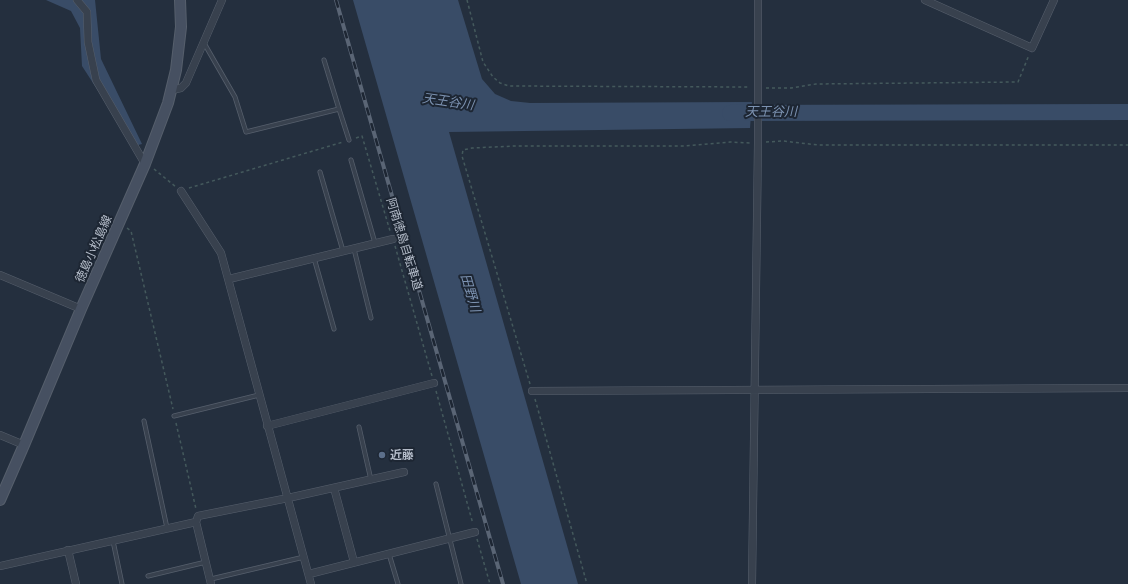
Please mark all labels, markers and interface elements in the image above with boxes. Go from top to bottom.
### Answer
water label: 天王谷川 [421,91,475,113]
water label: 天王谷川 [745,104,797,120]
street label: 阿南徳島自転車道 [383,196,425,292]
street label: 徳島小松島線 [73,213,115,285]
water label: 田野川 [457,272,483,314]
place label: 近藤 [390,448,414,462]
marker: 近藤 [377,450,387,460]

